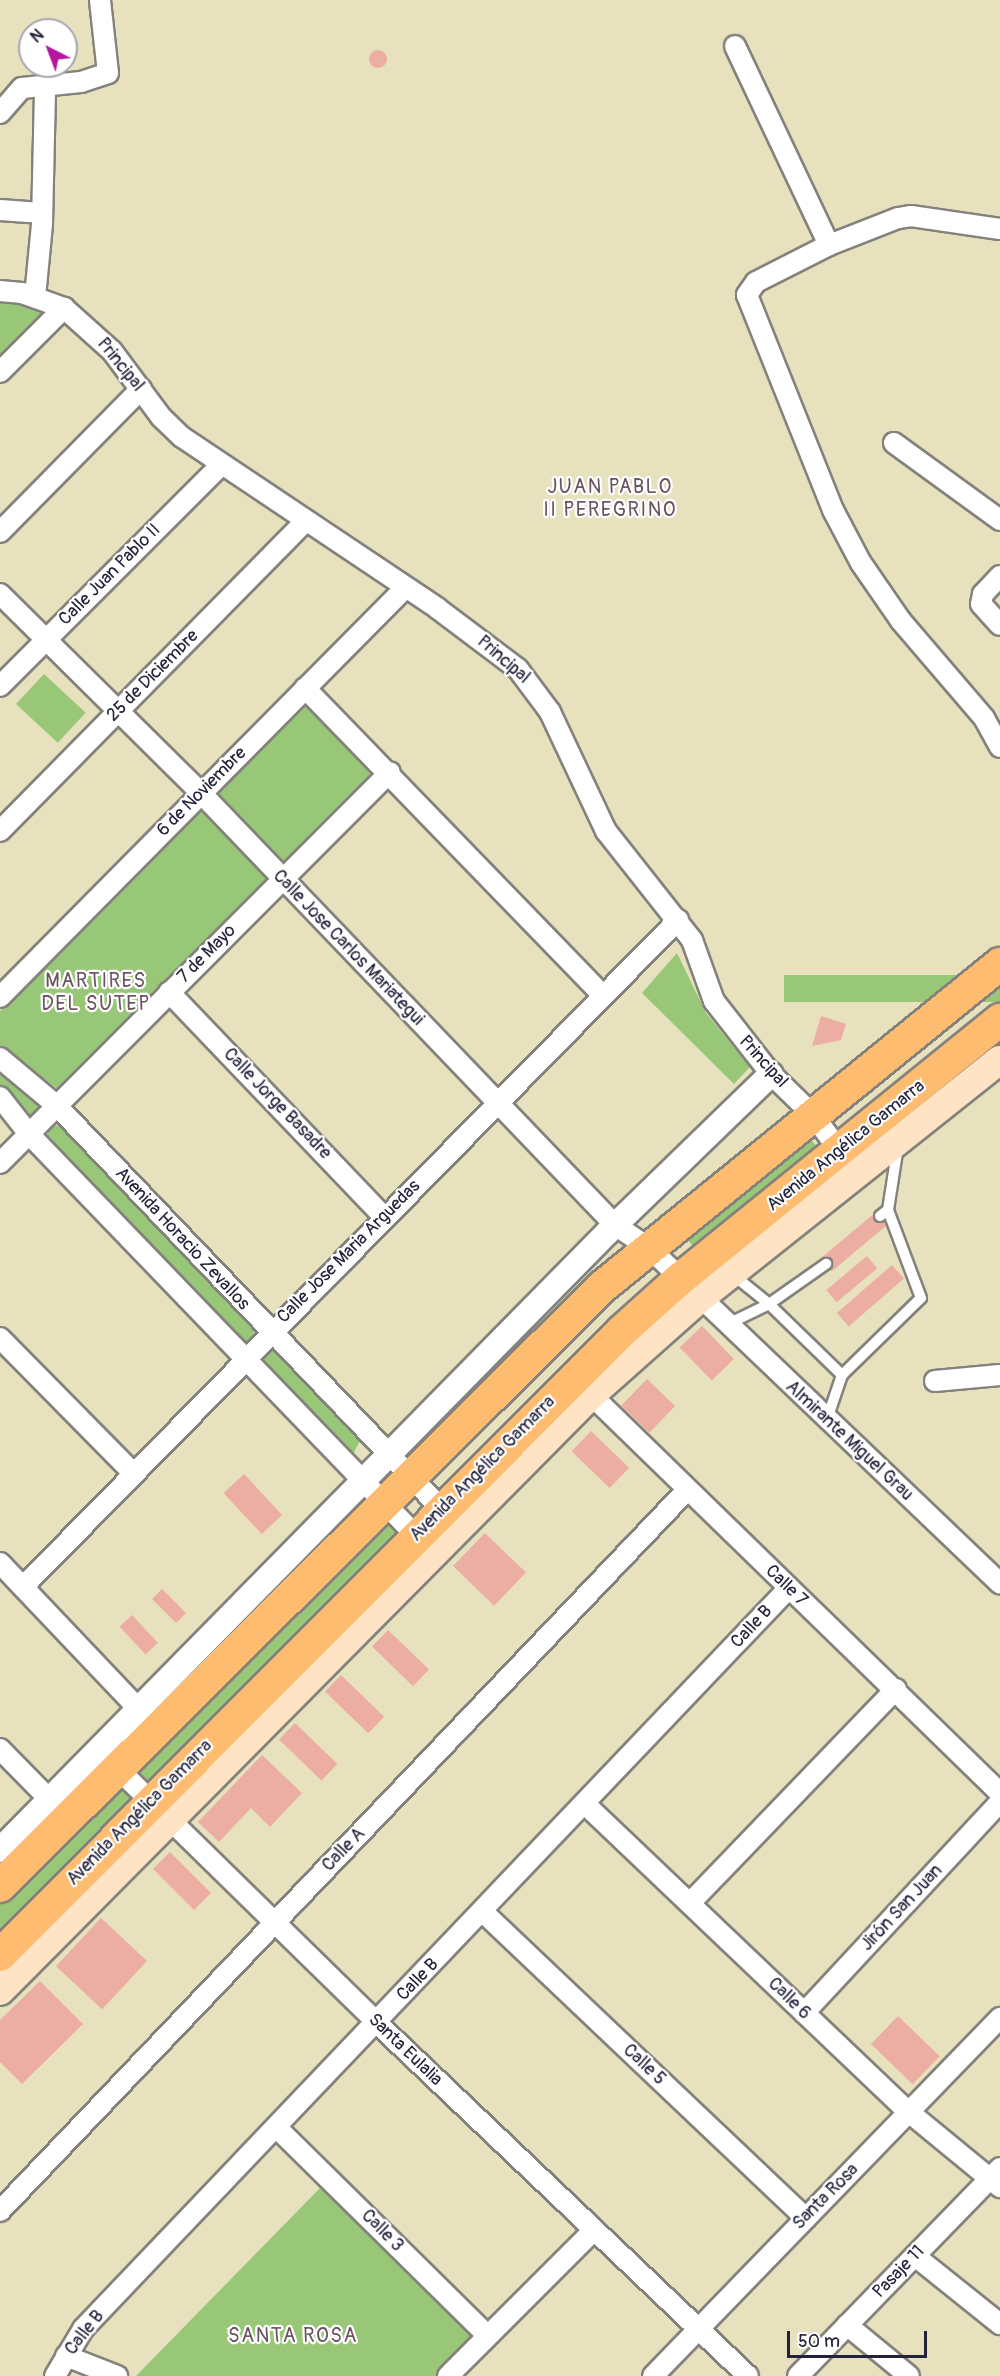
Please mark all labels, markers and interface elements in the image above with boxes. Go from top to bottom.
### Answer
north arrow [18,18,78,78]
text: N [27,25,48,47]
street label: Principal [92,334,148,396]
district label: JUAN PABLO II PEREGRINO [543,475,677,522]
street label: Calle Juan Pablo II [55,520,165,630]
street label: 25 de Diciembre [103,626,203,726]
street label: Principal [472,631,534,689]
street label: 6 de Noviembre [153,743,251,841]
street label: Calle Jose Carlos Mariategui [268,866,428,1030]
street label: 7 de Mayo [173,920,241,988]
district label: MARTIRES DEL SUTEP [41,968,151,1015]
street label: Principal [734,1031,792,1093]
street label: Calle Jorge Basadre [218,1044,336,1164]
street label: Avenida Angélica Gamarra [763,1076,929,1216]
street label: Avenida Horacio Zevallos [110,1163,254,1315]
street label: Calle Jose Maria Arguedas [273,1176,425,1328]
street label: Almirante Miguel Grau [781,1376,917,1506]
street label: Avenida Angélica Gamarra [406,1392,560,1546]
street label: Calle 7 [760,1561,812,1611]
street label: Calle B [727,1601,777,1653]
street label: Avenida Angélica Gamarra [63,1736,217,1890]
street label: Calle A [318,1824,370,1876]
street label: Jirón San Juan [856,1860,948,1956]
street label: Calle B [393,1954,443,2006]
street label: Calle 6 [763,1973,815,2025]
street label: Santa Eulalia [363,2009,447,2091]
street label: Calle 5 [618,2040,670,2090]
street label: Santa Rosa [789,2160,863,2234]
street label: Calle 3 [356,2205,408,2257]
street label: Pasaje 11 [869,2241,929,2303]
street label: Calle B [61,2306,109,2360]
scale bar [790,2319,930,2357]
district label: SANTA ROSA [228,2323,358,2347]
text: 50 m [798,2330,840,2353]

